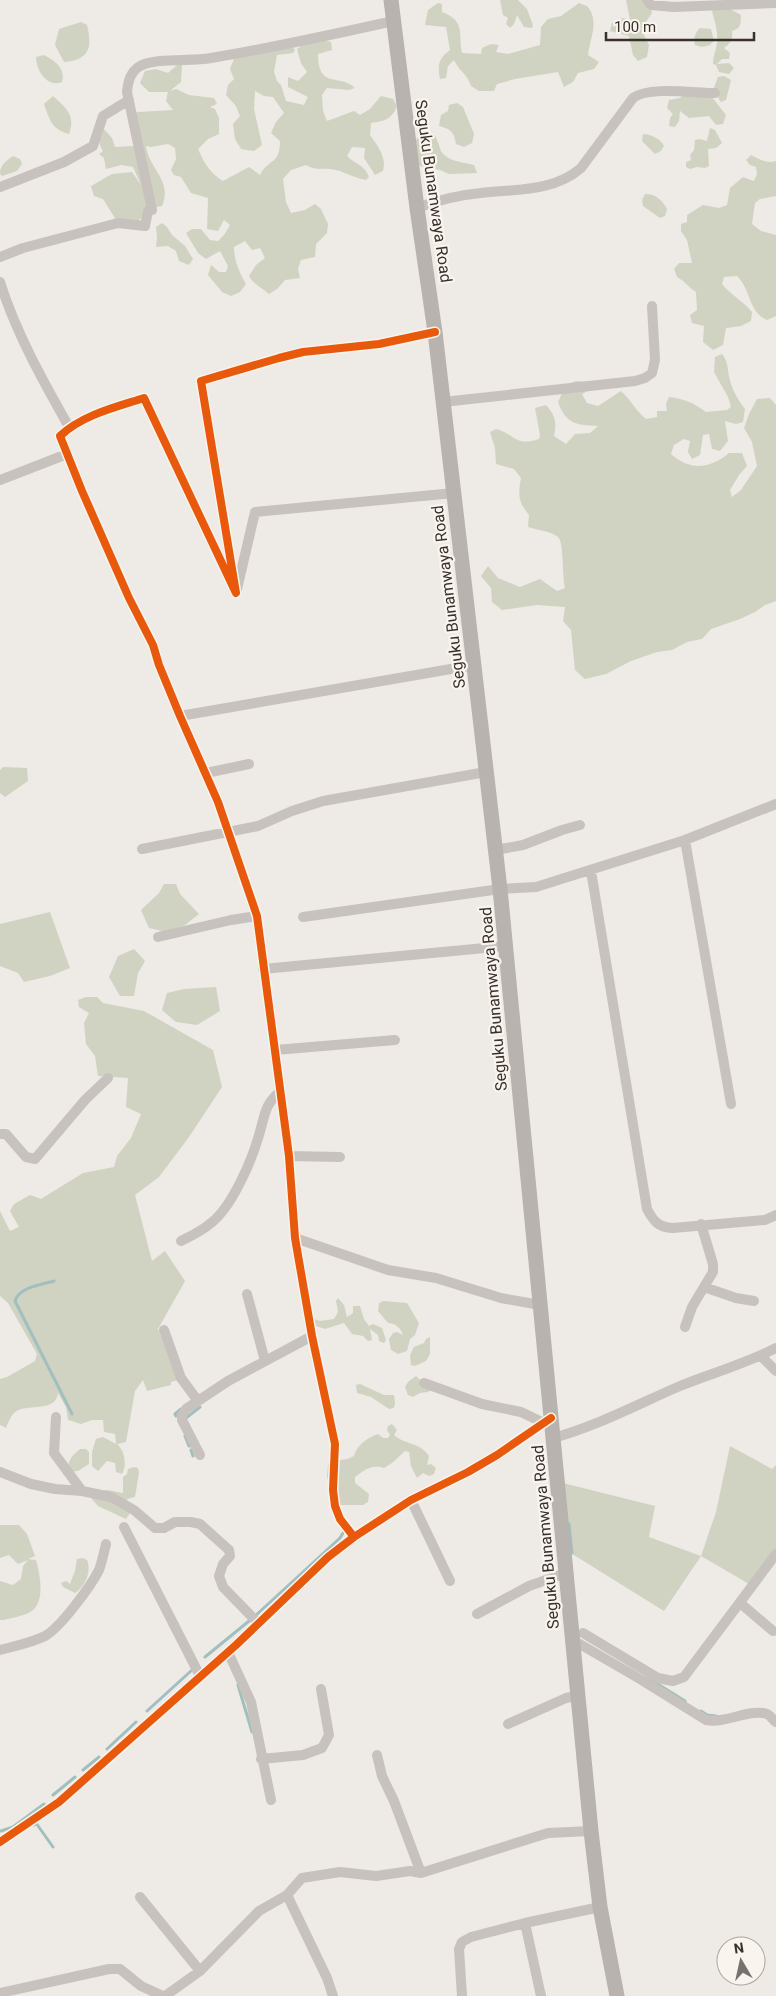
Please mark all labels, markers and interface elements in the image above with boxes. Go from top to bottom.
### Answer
scale bar [606,10,754,42]
text: 100 m [614,18,656,36]
street label: Seguku Bunamwaya Road [411,98,456,284]
street label: Seguku Bunamwaya Road [428,504,469,690]
street label: Seguku Bunamwaya Road [476,906,511,1092]
street label: Seguku Bunamwaya Road [528,1444,563,1630]
north arrow [716,1936,766,1986]
text: N [733,1939,745,1957]

